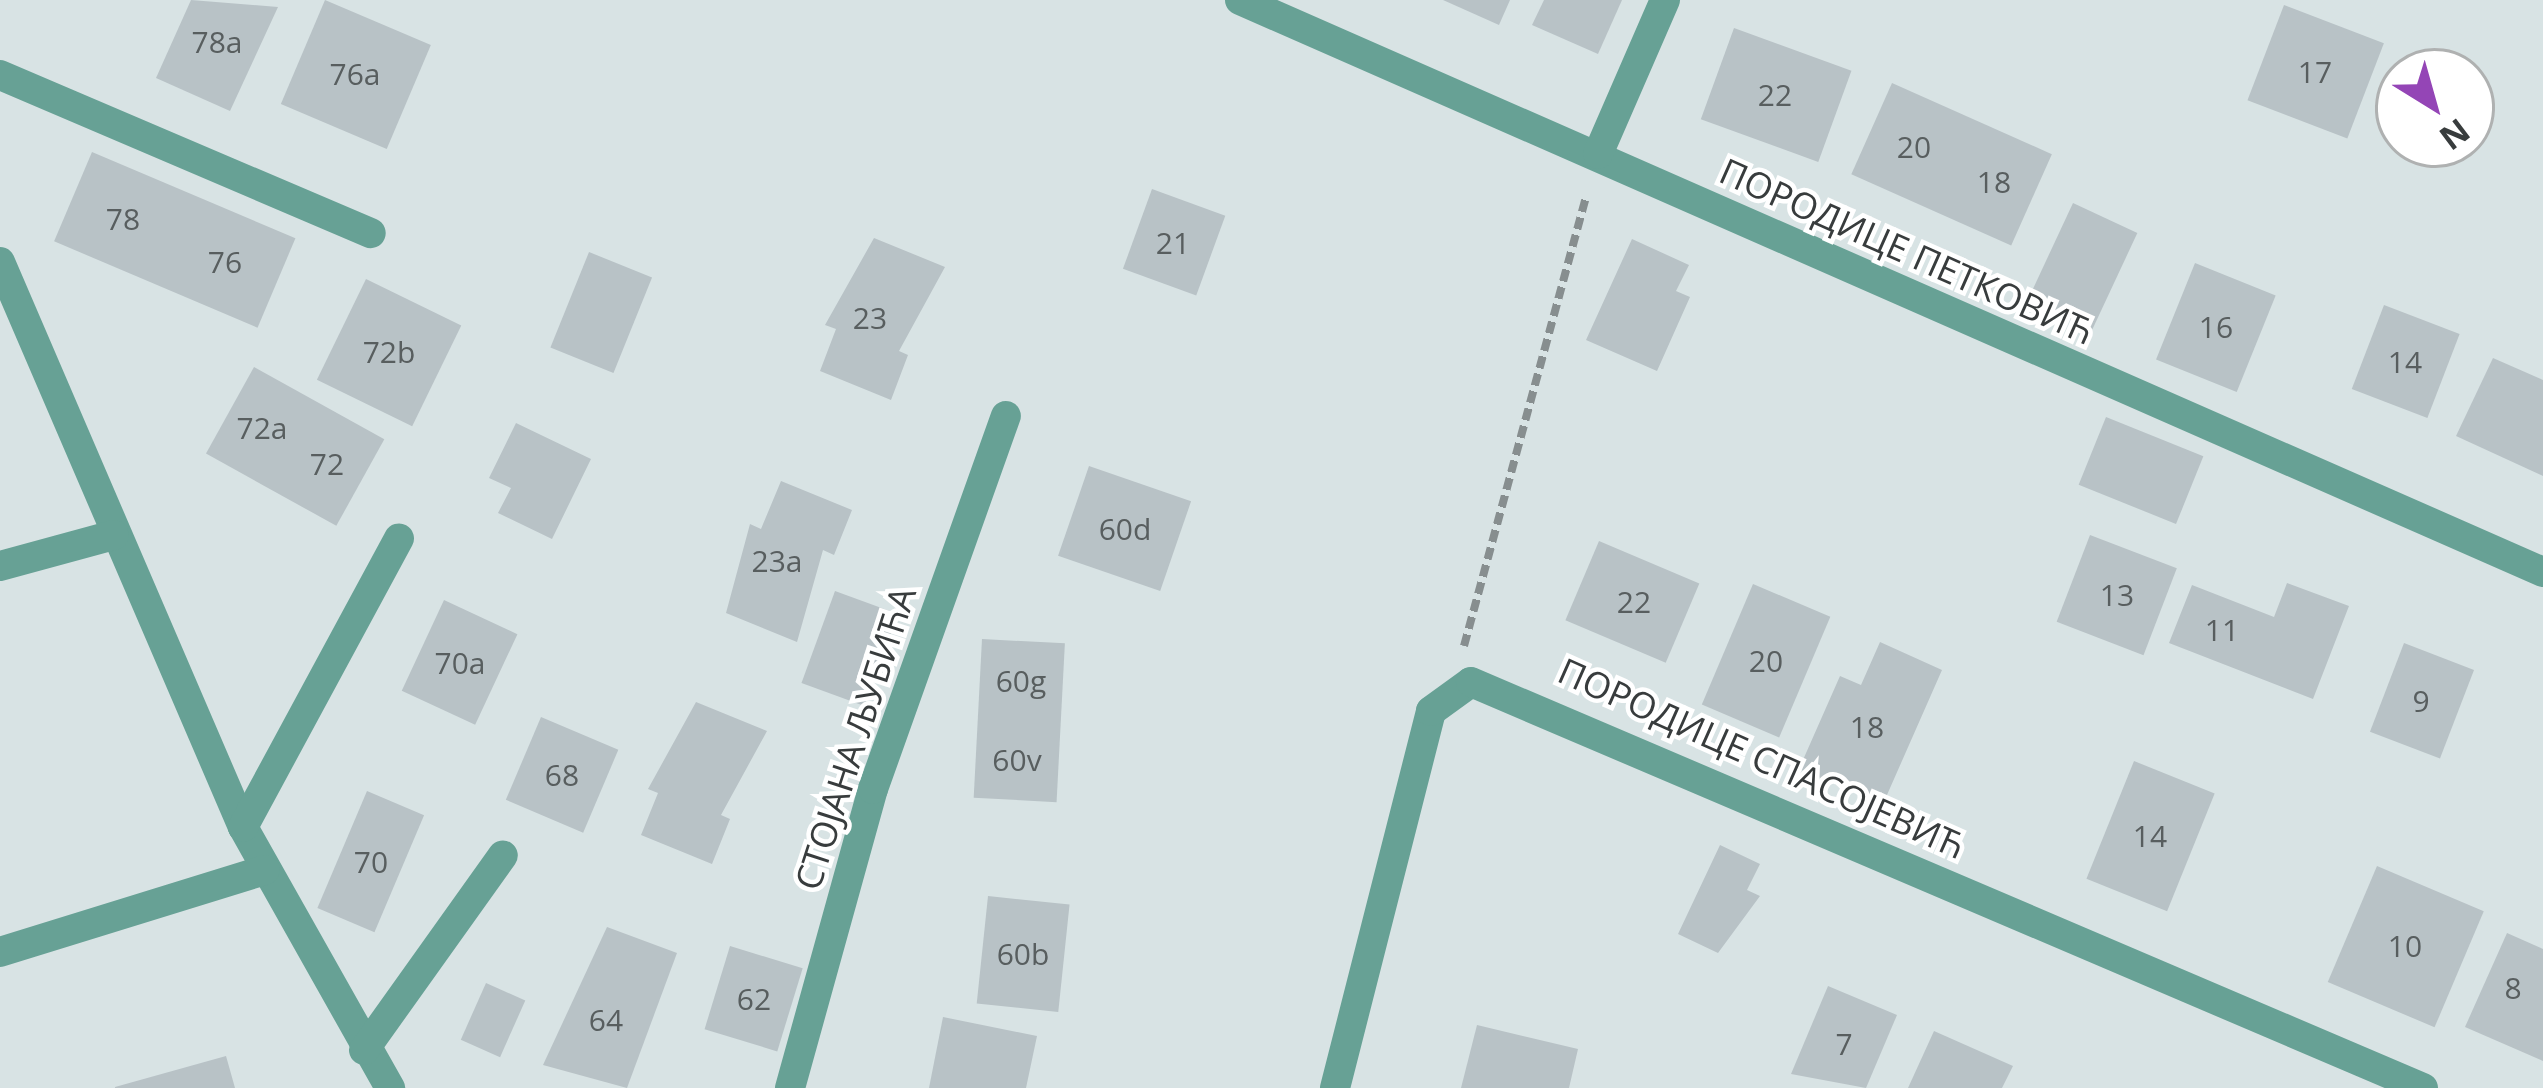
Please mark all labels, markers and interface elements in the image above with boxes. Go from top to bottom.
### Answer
house number: 78a [192,24,242,60]
north arrow [2375,48,2495,168]
house number: 17 [2298,54,2332,90]
house number: 76a [330,56,380,92]
house number: 22 [1758,77,1792,113]
text: N [2431,109,2479,161]
house number: 20 [1897,129,1931,165]
street label: ПОРОДИЦЕ ПЕТКОВИЋ [1713,149,2101,353]
house number: 18 [1977,164,2011,200]
house number: 78 [106,201,140,237]
house number: 21 [1156,225,1190,261]
house number: 76 [208,244,242,280]
house number: 23 [853,300,887,336]
house number: 16 [2199,309,2233,345]
house number: 72b [363,334,415,370]
house number: 14 [2388,344,2422,380]
house number: 72a [237,410,287,446]
house number: 72 [310,446,344,482]
house number: 60d [1099,511,1151,547]
house number: 23a [752,543,802,579]
house number: 13 [2100,577,2134,613]
street label: СТОЈАНА ЉУБИЋА [786,581,924,895]
house number: 22 [1617,584,1651,620]
house number: 11 [2205,612,2239,648]
house number: 20 [1749,643,1783,679]
house number: 70a [435,645,485,681]
street label: ПОРОДИЦЕ СПАСОЈЕВИЋ [1552,649,1972,867]
house number: 60g [996,663,1046,699]
house number: 9 [2412,683,2430,719]
house number: 18 [1850,709,1884,745]
house number: 60v [992,742,1042,778]
house number: 68 [545,757,579,793]
house number: 14 [2133,818,2167,854]
house number: 70 [354,844,388,880]
house number: 10 [2388,928,2422,964]
house number: 60b [997,936,1049,972]
house number: 8 [2504,970,2522,1006]
house number: 62 [737,981,771,1017]
house number: 64 [589,1002,623,1038]
house number: 7 [1835,1026,1853,1062]

